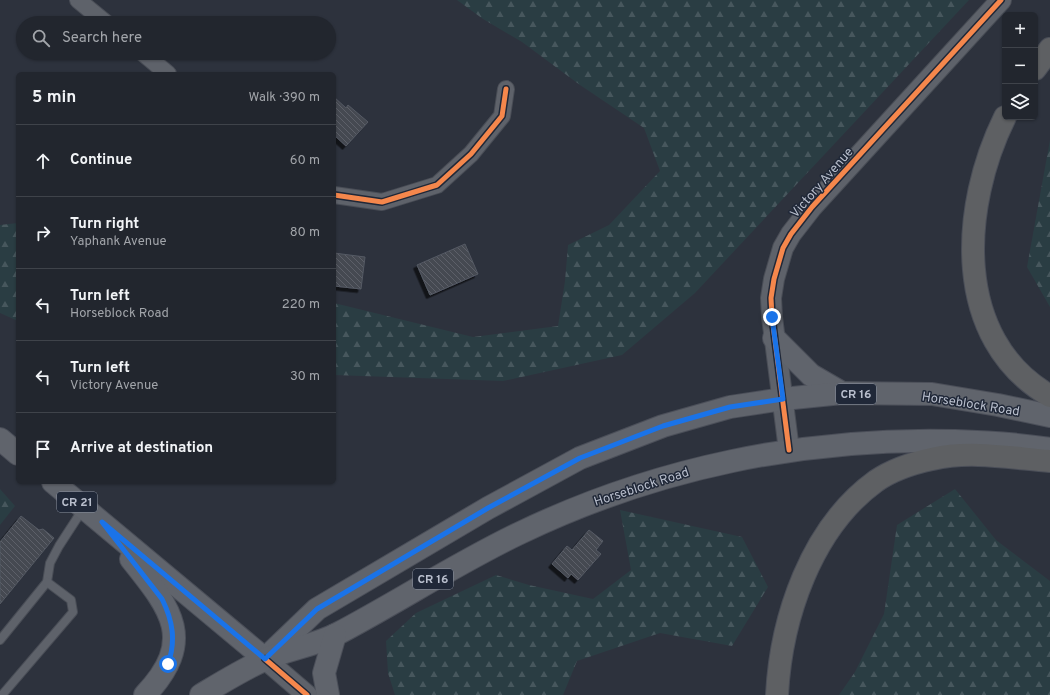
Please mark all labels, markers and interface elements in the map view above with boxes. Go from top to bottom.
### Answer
map controls [1002,12,1038,120]
button: + [1002,12,1038,48]
search box [16,16,336,60]
icon: search [30,27,52,49]
text: Search here [62,29,142,48]
button: − [1002,48,1038,84]
button: layers [1002,84,1038,120]
text: 5 min [32,87,76,109]
text: Walk · 390 m [249,90,320,106]
street label: Victory Avenue [788,145,857,222]
icon: ahead [32,150,54,172]
text: Continue [70,151,132,170]
text: 60 m [290,153,320,169]
text: Turn right [70,215,139,234]
icon: right [32,222,54,244]
text: 80 m [290,225,320,241]
text: Yaphank Avenue [70,234,166,250]
text: Turn left [70,287,130,306]
icon: left [32,294,54,316]
text: 220 m [282,297,320,313]
text: Horseblock Road [70,306,169,322]
route end [763,308,781,326]
text: Turn left [70,359,130,378]
icon: left [32,366,54,388]
text: 30 m [290,369,320,385]
text: Victory Avenue [70,378,158,394]
road number: CR 16 [836,384,876,404]
street label: Horseblock Road [921,389,1021,421]
icon: arrive [32,438,54,460]
text: Arrive at destination [70,439,213,458]
street label: Horseblock Road [592,465,691,511]
road number: CR 21 [57,492,97,512]
road number: CR 16 [413,569,453,589]
route start [159,655,177,673]

